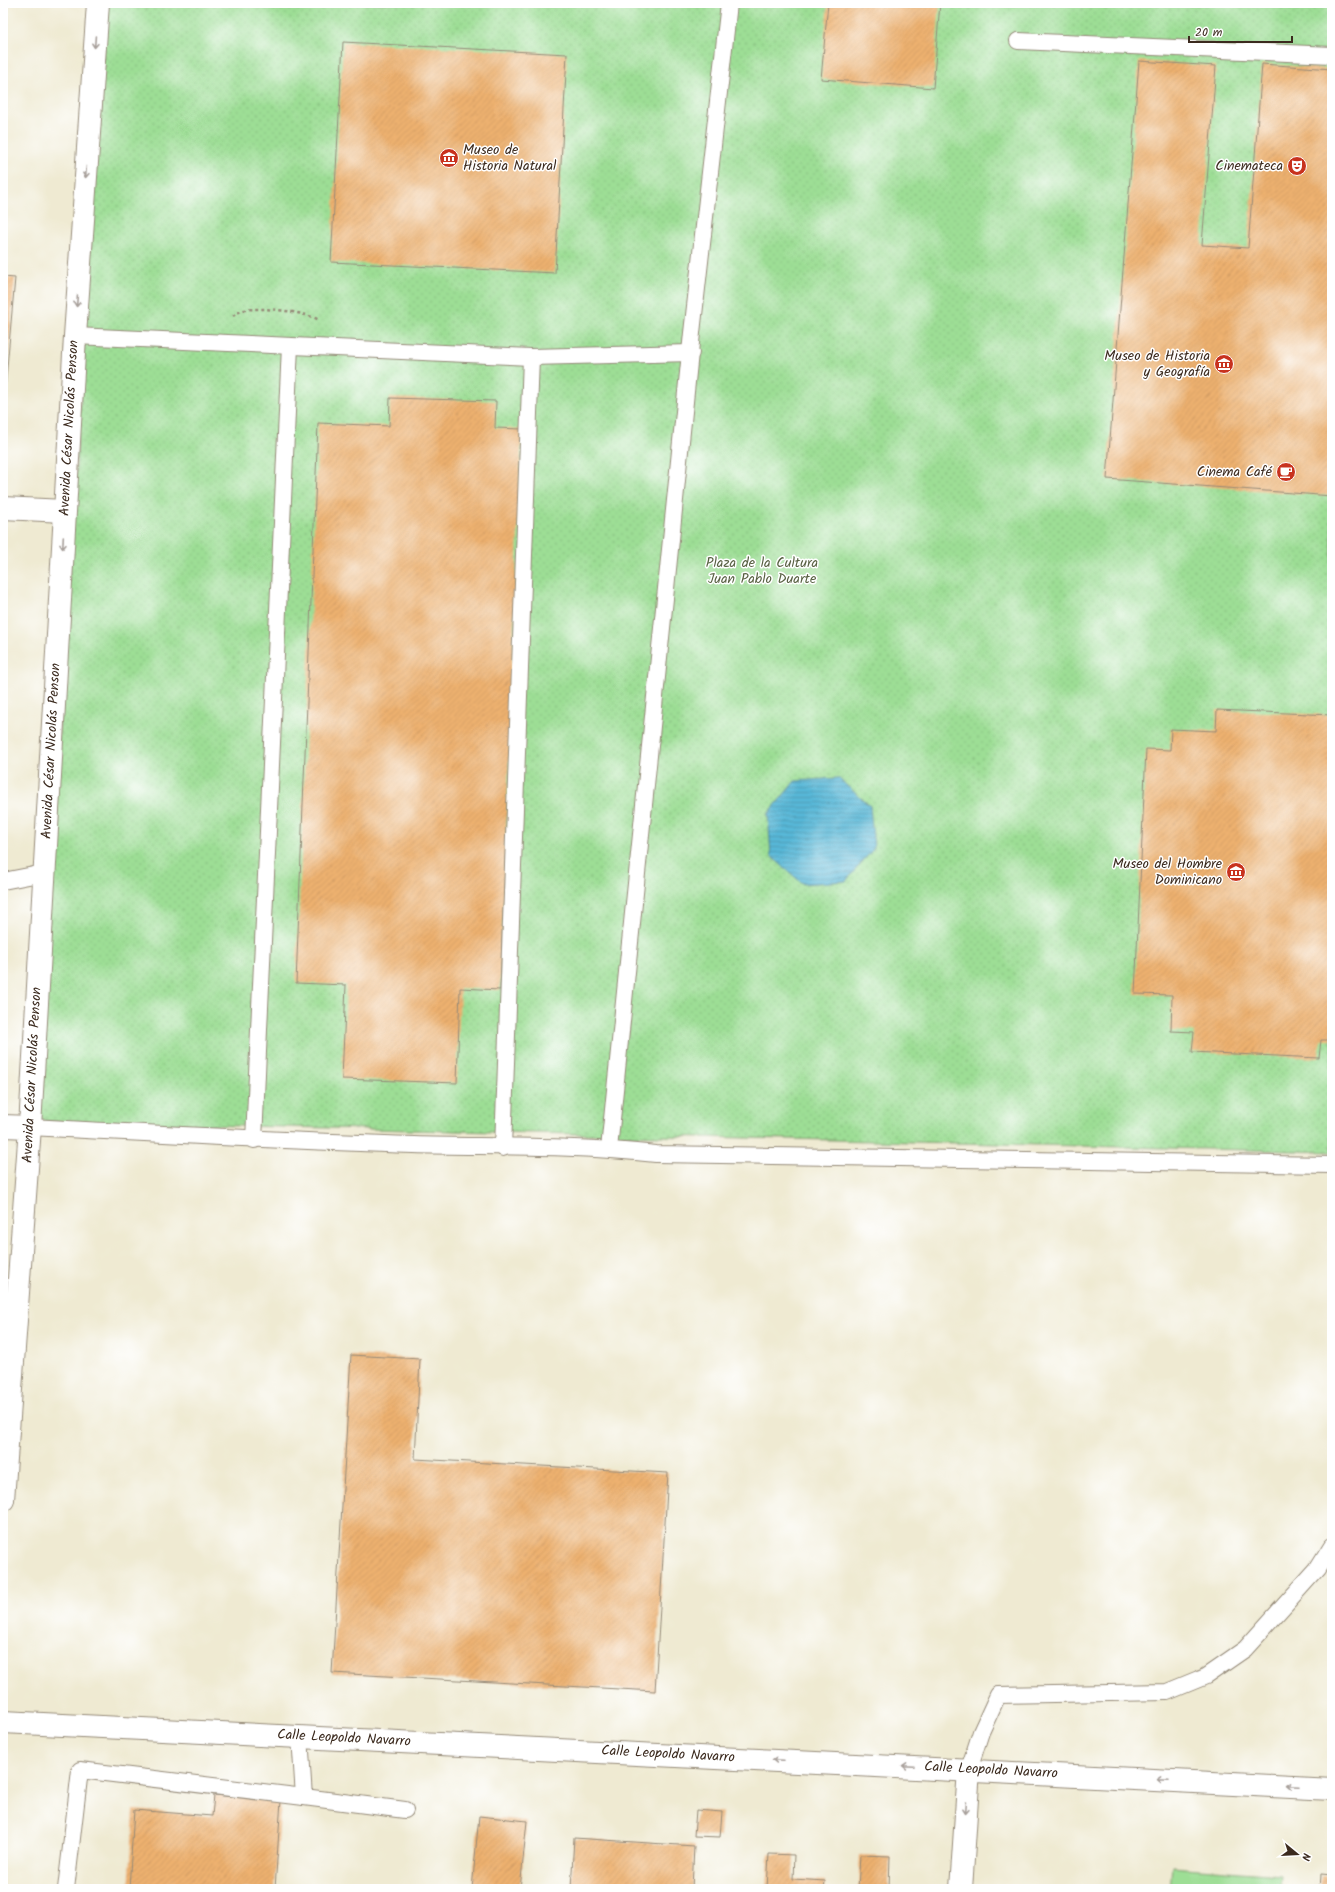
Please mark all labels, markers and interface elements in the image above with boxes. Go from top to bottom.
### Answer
scale bar [1189,18,1292,44]
text: 20 m [1195,23,1223,42]
one-way arrow [92,35,99,48]
place label: Museo de Historia Natural [463,139,557,177]
museum icon: Museo de Historia Natural [438,147,460,169]
place label: Cinemateca [1215,155,1283,177]
theatre icon: Cinemateca [1286,155,1308,177]
one-way arrow [83,165,90,178]
one-way arrow [73,294,80,307]
street label: Avenida César Nicolás Penson [53,339,85,517]
place label: Museo de Historia y Geografía [1104,345,1210,383]
museum icon: Museo de Historia y Geografía [1213,353,1235,375]
place label: Cinema Café [1197,461,1273,483]
cafe icon: Cinema Café [1275,461,1297,483]
one-way arrow [59,536,66,549]
park label: Plaza de la Cultura Juan Pablo Duarte [706,552,818,590]
street label: Avenida César Nicolás Penson [35,662,67,840]
place label: Museo del Hombre Dominicano [1113,853,1223,891]
museum icon: Museo del Hombre Dominicano [1225,861,1247,883]
street label: Avenida César Nicolás Penson [16,986,48,1164]
street label: Calle Leopoldo Navarro [277,1724,411,1752]
street label: Calle Leopoldo Navarro [601,1740,735,1768]
one-way arrow [772,1756,785,1763]
street label: Calle Leopoldo Navarro [924,1756,1058,1784]
one-way arrow [902,1762,915,1770]
one-way arrow [1157,1776,1170,1783]
one-way arrow [1287,1783,1300,1790]
one-way arrow [963,1801,970,1814]
north arrow [1277,1834,1317,1874]
text: N [1296,1851,1315,1863]

